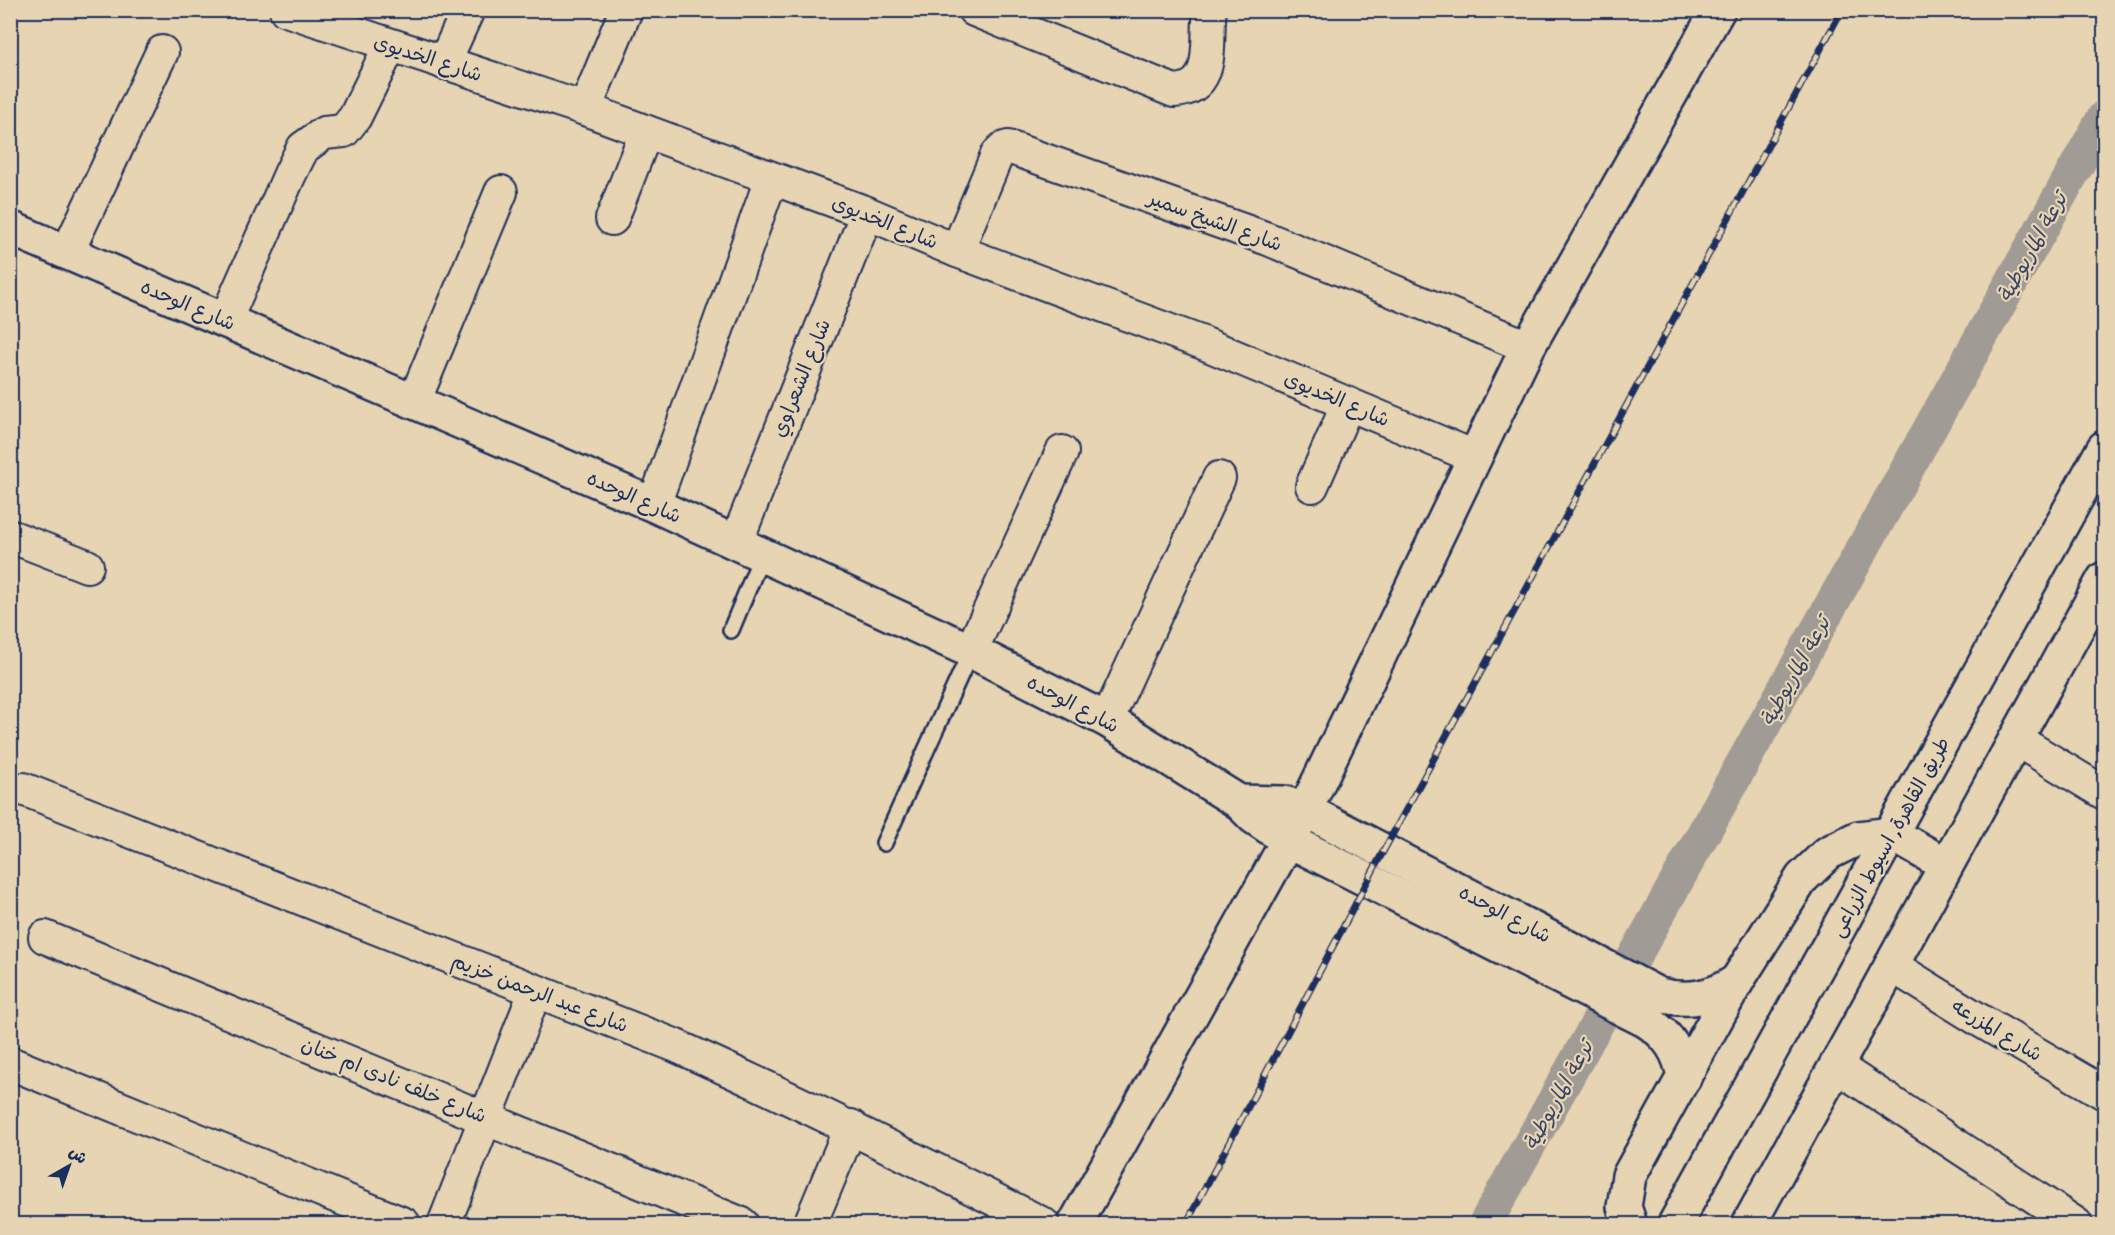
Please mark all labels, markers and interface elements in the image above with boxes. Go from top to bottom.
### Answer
street label: شارع الخديوى [369,24,487,92]
street label: شارع الشيخ سمير [1141,180,1287,262]
water label: ترعة الماريوطية [1986,181,2080,309]
street label: شارع الخديوى [826,185,944,259]
street label: شارع الوحده [135,269,241,341]
street label: شارع الشعراوي [761,313,841,443]
street label: شارع الخديوى [1278,361,1396,437]
street label: شارع الوحده [581,461,687,533]
water label: ترعة الماريوطية [1749,605,1843,733]
street label: شارع الوحده [1020,665,1126,743]
street label: طريق القاهرة, اسيوط الزراعى [1820,730,1960,944]
street label: شارع الوحده [1452,875,1558,953]
street label: شارع عبد الرحمن خزيم [446,943,634,1043]
street label: شارع المزرعه [1945,989,2049,1071]
street label: شارع خلف نادى ام خنان [296,1027,492,1133]
water label: ترعة الماريوطية [1512,1029,1606,1157]
north arrow [39,1136,99,1196]
text: ش [62,1138,94,1172]

